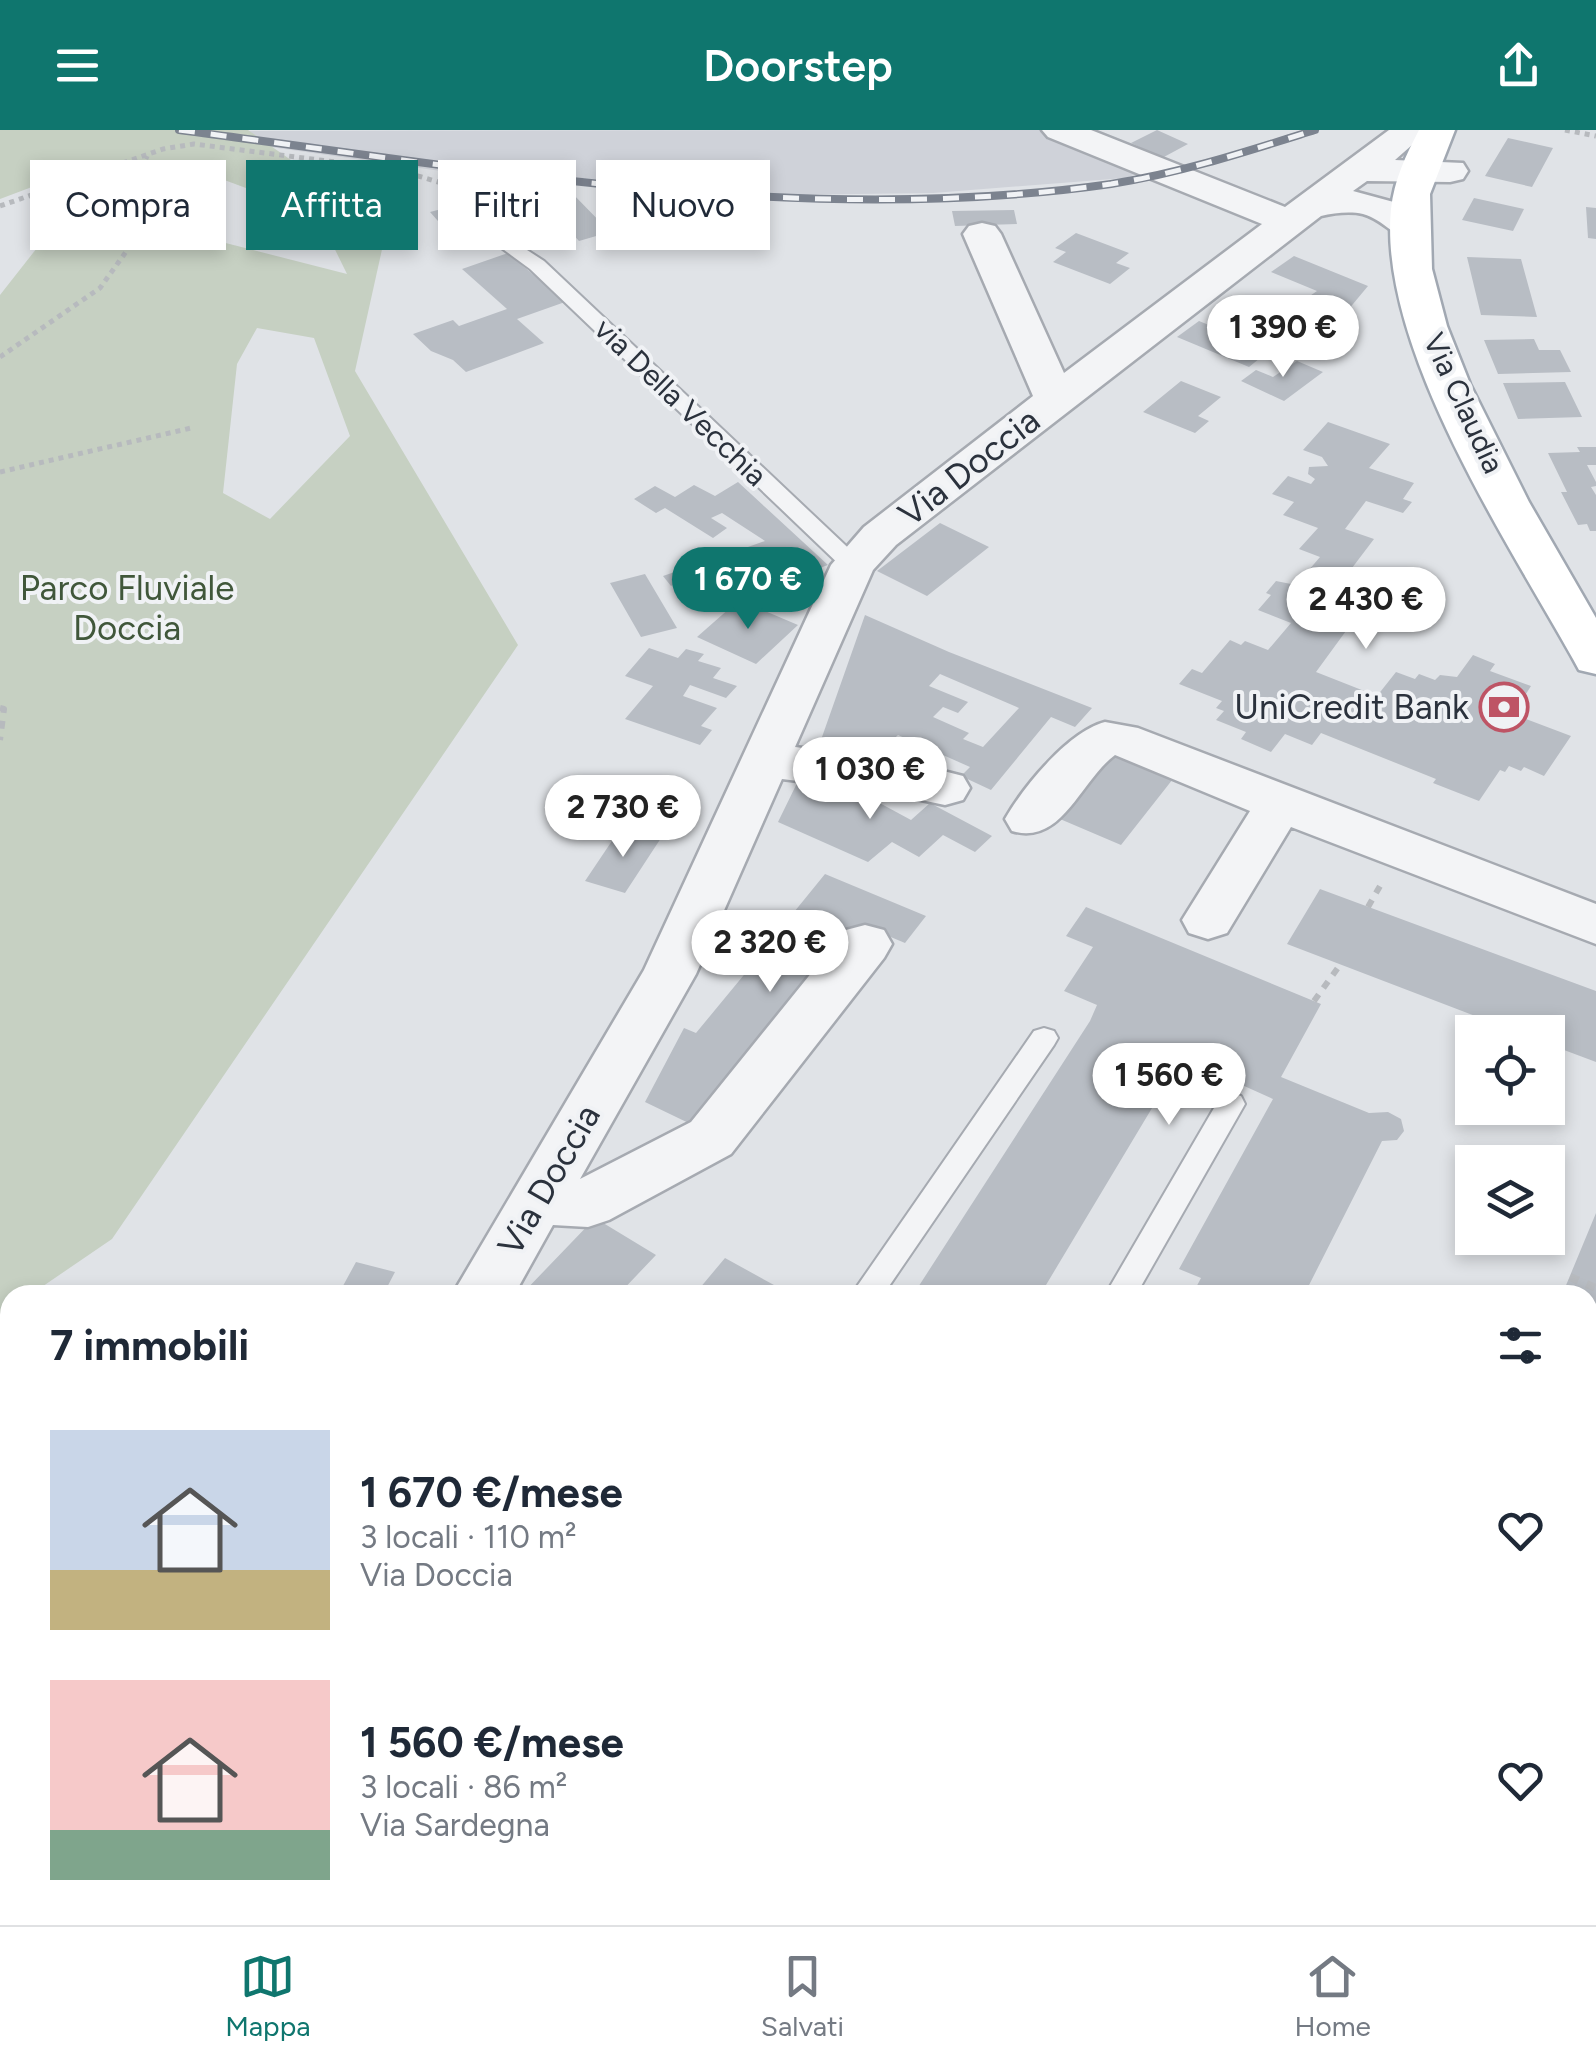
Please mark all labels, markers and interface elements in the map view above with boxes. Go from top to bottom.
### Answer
icon: menu [50,38,105,93]
text: Doorstep [703,38,893,92]
icon: share [1491,38,1546,93]
chip: Compra [30,160,226,250]
chip: Affitta [246,160,418,250]
chip: Filtri [438,160,576,250]
chip: Nuovo [596,160,770,250]
pin: 1 390 € [1191,295,1375,380]
text: 1 390 € [1229,308,1337,346]
street label: via Della Vecchia [587,310,775,494]
street label: Via Claudia [1415,327,1513,479]
street label: Via Doccia [890,399,1048,535]
pin: 1 670 € [656,547,840,632]
text: 1 670 € [694,560,802,598]
park label: Parco Fluviale Doccia [20,567,234,649]
pin: 2 430 € [1274,567,1458,652]
text: 2 430 € [1309,580,1423,618]
bank icon: UniCredit Bank [1478,681,1530,733]
place label: UniCredit Bank [1234,686,1469,728]
pin: 1 030 € [778,737,962,822]
text: 1 030 € [815,750,925,788]
pin: 2 730 € [531,775,715,860]
text: 2 730 € [567,788,679,826]
pin: 2 320 € [678,910,862,995]
text: 2 320 € [713,923,827,961]
map controls [1455,1015,1565,1255]
button: locate [1455,1015,1565,1125]
pin: 1 560 € [1077,1043,1261,1128]
text: 1 560 € [1115,1056,1223,1094]
street label: Via Doccia [489,1097,609,1263]
button: layers [1455,1145,1565,1255]
icon: filters [1493,1318,1548,1373]
text: 7 immobili [50,1320,249,1371]
text: 1 670 €/mese [360,1467,623,1518]
icon: home [130,1470,250,1590]
icon: heart [1493,1503,1548,1558]
text: 3 locali · 110 m² [360,1518,577,1556]
text: Via Doccia [360,1556,513,1594]
text: 1 560 €/mese [360,1717,624,1768]
icon: home [130,1720,250,1840]
icon: heart [1493,1753,1548,1808]
text: 3 locali · 86 m² [360,1768,567,1806]
text: Via Sardegna [360,1806,550,1844]
tab: Mappa [225,1949,311,2043]
tab: Salvati [761,1949,844,2043]
tab: Home [1294,1949,1371,2043]

